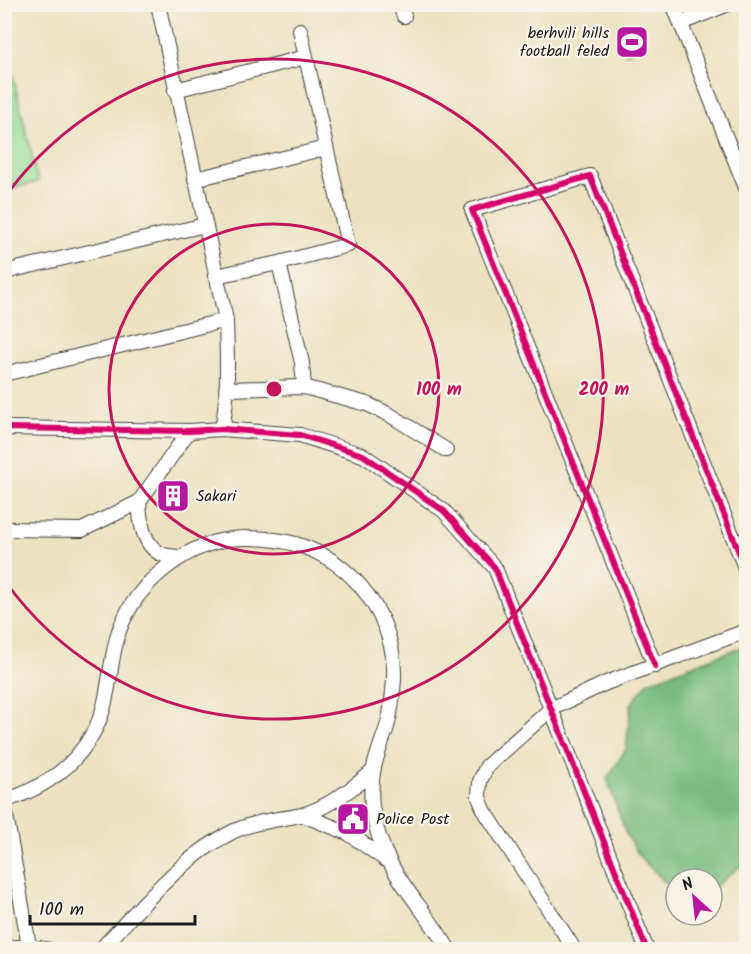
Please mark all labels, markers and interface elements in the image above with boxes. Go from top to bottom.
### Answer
place label: berhvili hills football feled [520,21,610,64]
sports icon: berhvili hills football feled [614,24,650,60]
text: 100 m [416,376,462,405]
text: 200 m [579,376,630,405]
centre of rings [264,379,284,399]
building icon: Sakari [155,478,191,514]
place label: Sakari [196,484,237,509]
public building icon: Police Post [335,801,371,837]
place label: Police Post [376,807,450,832]
north arrow [664,867,724,927]
text: N [678,872,698,898]
scale bar [30,888,195,926]
text: 100 m [39,896,84,925]

